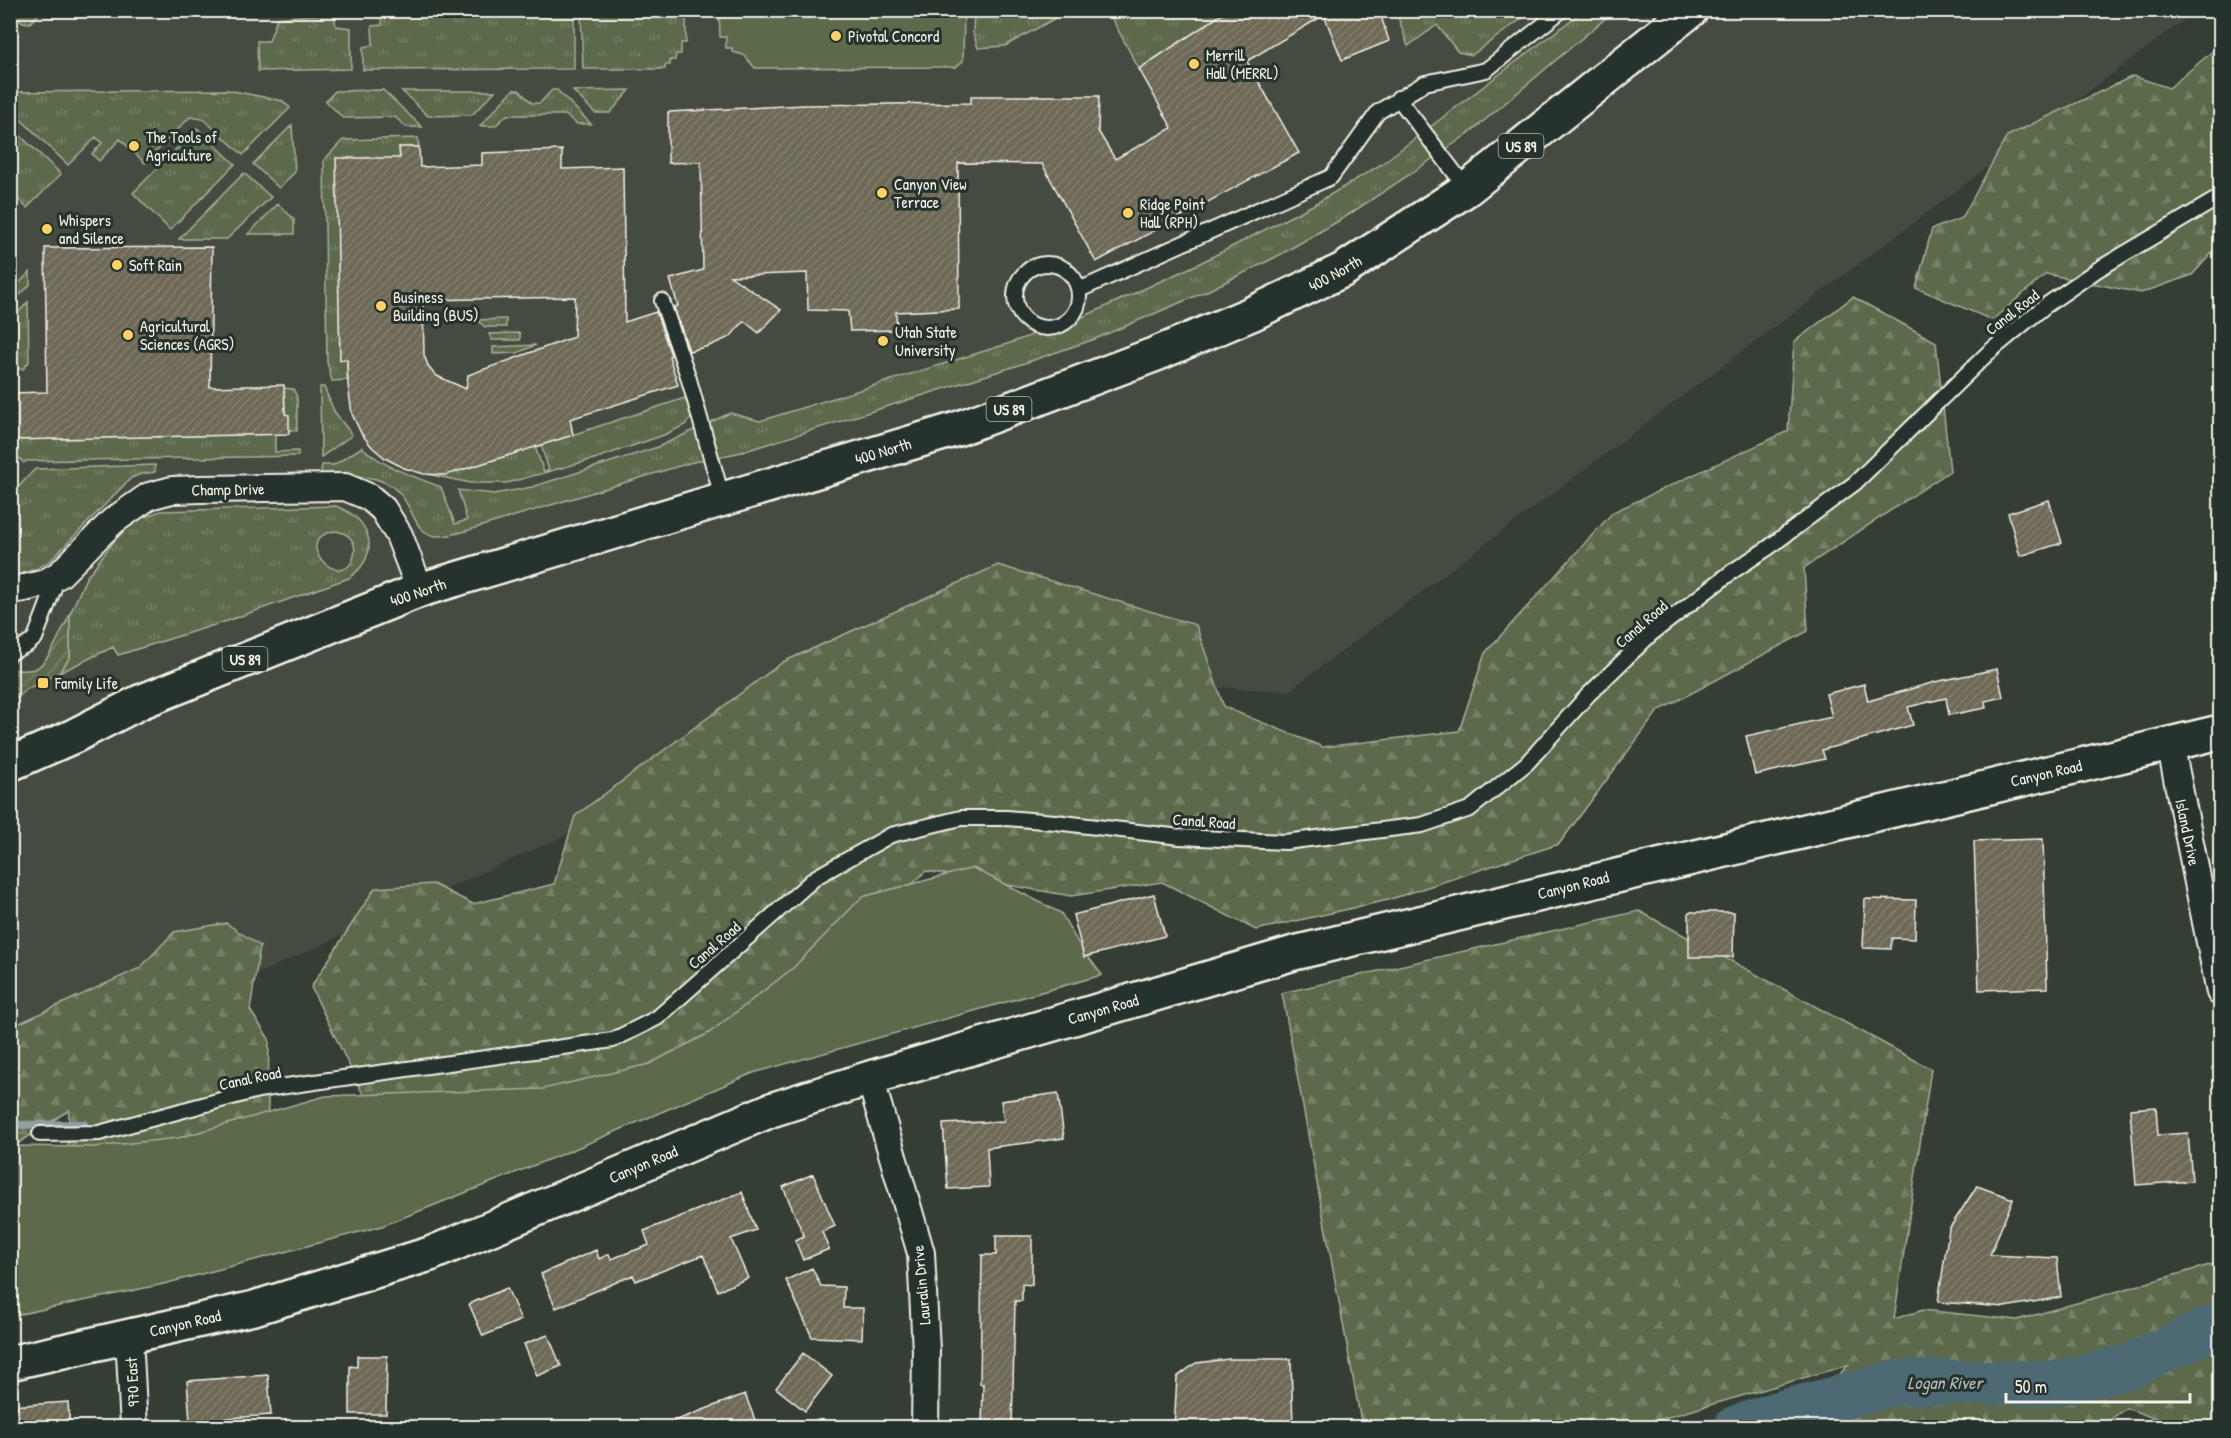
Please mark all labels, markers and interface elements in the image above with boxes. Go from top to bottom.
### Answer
place label: Pivotal Concord [848,25,939,47]
marker: Pivotal Concord [829,29,843,43]
place label: Merrill Hall (MERRL) [1206,44,1279,84]
marker: Merrill Hall (MERRL) [1187,57,1201,71]
place label: The Tools of Agriculture [146,126,217,166]
road number: US 89 [1498,134,1544,158]
marker: The Tools of Agriculture [127,139,141,153]
place label: Canyon View Terrace [894,173,967,213]
marker: Canyon View Terrace [875,186,889,200]
place label: Ridge Point Hall (RPH) [1140,193,1205,233]
marker: Ridge Point Hall (RPH) [1121,206,1135,220]
place label: Whispers and Silence [59,209,124,249]
marker: Whispers and Silence [40,222,54,236]
street label: 400 North [1305,249,1366,297]
place label: Soft Rain [129,254,182,276]
marker: Soft Rain [110,258,124,272]
street label: Canal Road [1981,284,2043,340]
place label: Business Building (BUS) [393,286,479,326]
marker: Business Building (BUS) [374,299,388,313]
place label: Agricultural Sciences (AGRS) [140,315,234,355]
place label: Utah State University [895,321,958,361]
marker: Agricultural Sciences (AGRS) [121,328,135,342]
marker: Utah State University [876,334,890,348]
road number: US 89 [986,397,1032,421]
street label: 400 North [852,432,914,470]
street label: Champ Drive [191,477,265,501]
street label: 400 North [387,572,449,612]
street label: Canal Road [1610,595,1672,653]
road number: US 89 [222,647,268,671]
place label: Family Life [54,672,119,694]
marker: Family Life [36,676,50,690]
street label: Canyon Road [2008,754,2084,792]
street label: Island Drive [2170,797,2206,868]
street label: Canal Road [1172,808,1236,834]
street label: Canyon Road [1535,866,1611,904]
street label: Canal Road [683,916,745,974]
street label: Canyon Road [1065,988,1141,1030]
street label: Canal Road [217,1061,283,1095]
street label: Canyon Road [605,1140,681,1188]
street label: Lauralin Drive [907,1244,935,1326]
street label: Canyon Road [147,1304,223,1342]
street label: 970 East [120,1356,144,1407]
scale bar [2006,1366,2190,1404]
water label: Logan River [1908,1370,1984,1395]
text: 50 m [2015,1374,2047,1399]

